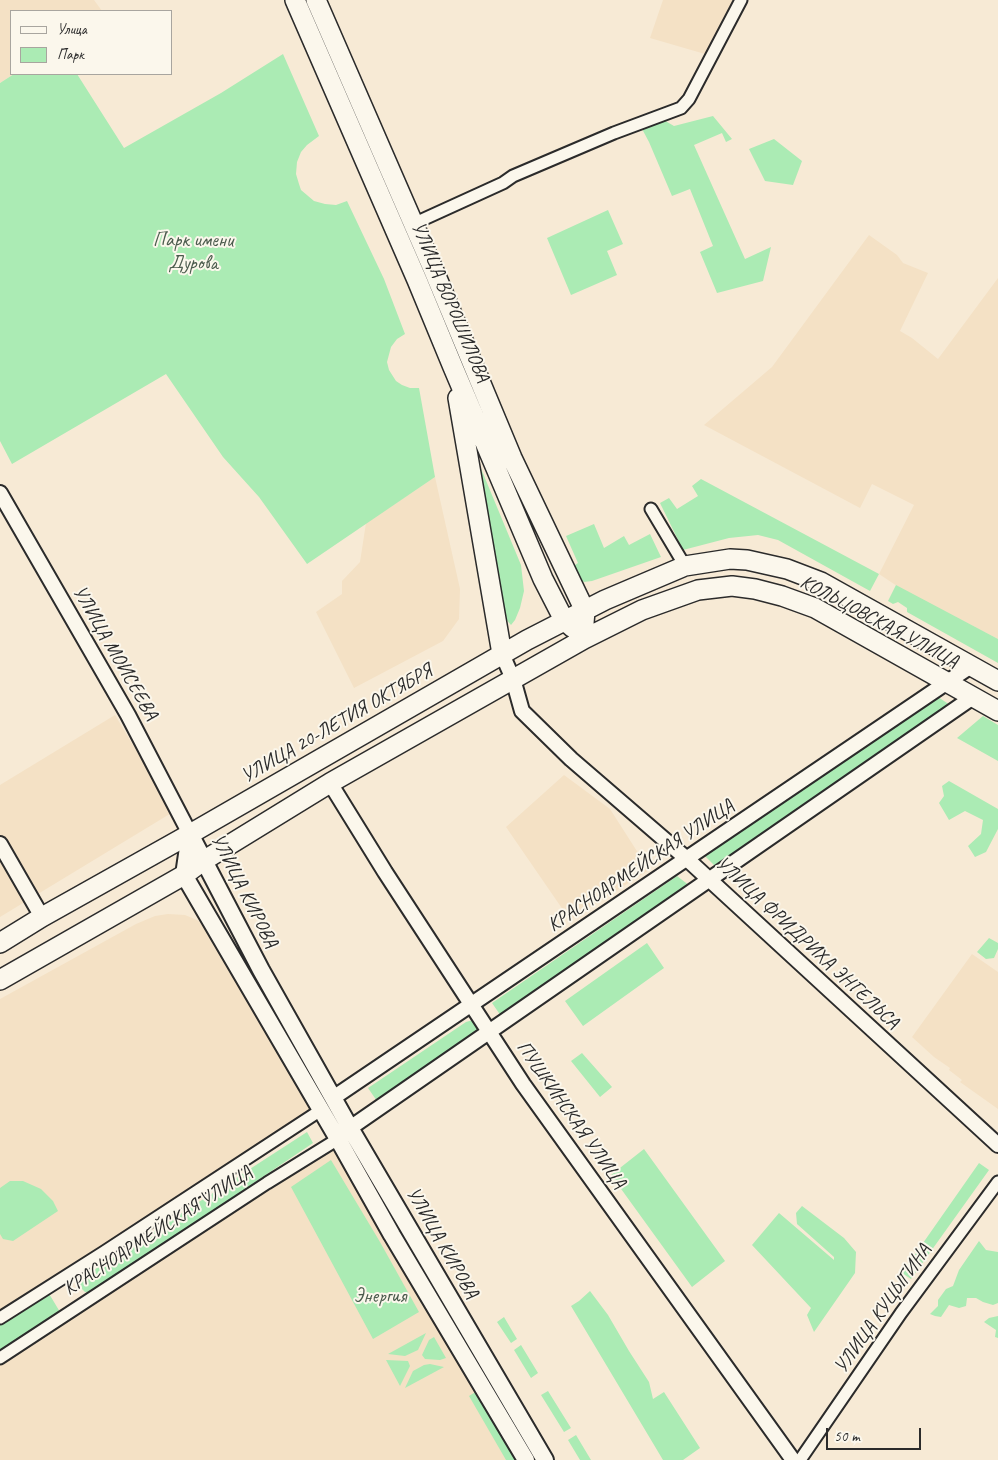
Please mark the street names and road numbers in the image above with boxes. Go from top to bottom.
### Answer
street label: УЛИЦА ВОРОШИЛОВА [405,218,495,386]
street label: КОЛЬЦОВСКАЯ УЛИЦА [796,570,962,674]
street label: УЛИЦА МОИСЕЕВА [67,582,163,724]
street label: УЛИЦА 20-ЛЕТИЯ ОКТЯБРЯ [237,659,437,789]
street label: КРАСНОАРМЕЙСКАЯ УЛИЦА [543,795,739,937]
street label: УЛИЦА КИРОВА [205,830,283,952]
street label: УЛИЦА ФРИДРИХА ЭНГЕЛЬСА [710,852,904,1034]
street label: ПУШКИНСКАЯ УЛИЦА [511,1036,631,1194]
street label: КРАСНОАРМЕЙСКАЯ УЛИЦА [59,1161,257,1301]
street label: УЛИЦА КИРОВА [400,1183,484,1303]
street label: УЛИЦА КУЦЫГИНА [830,1240,936,1378]

